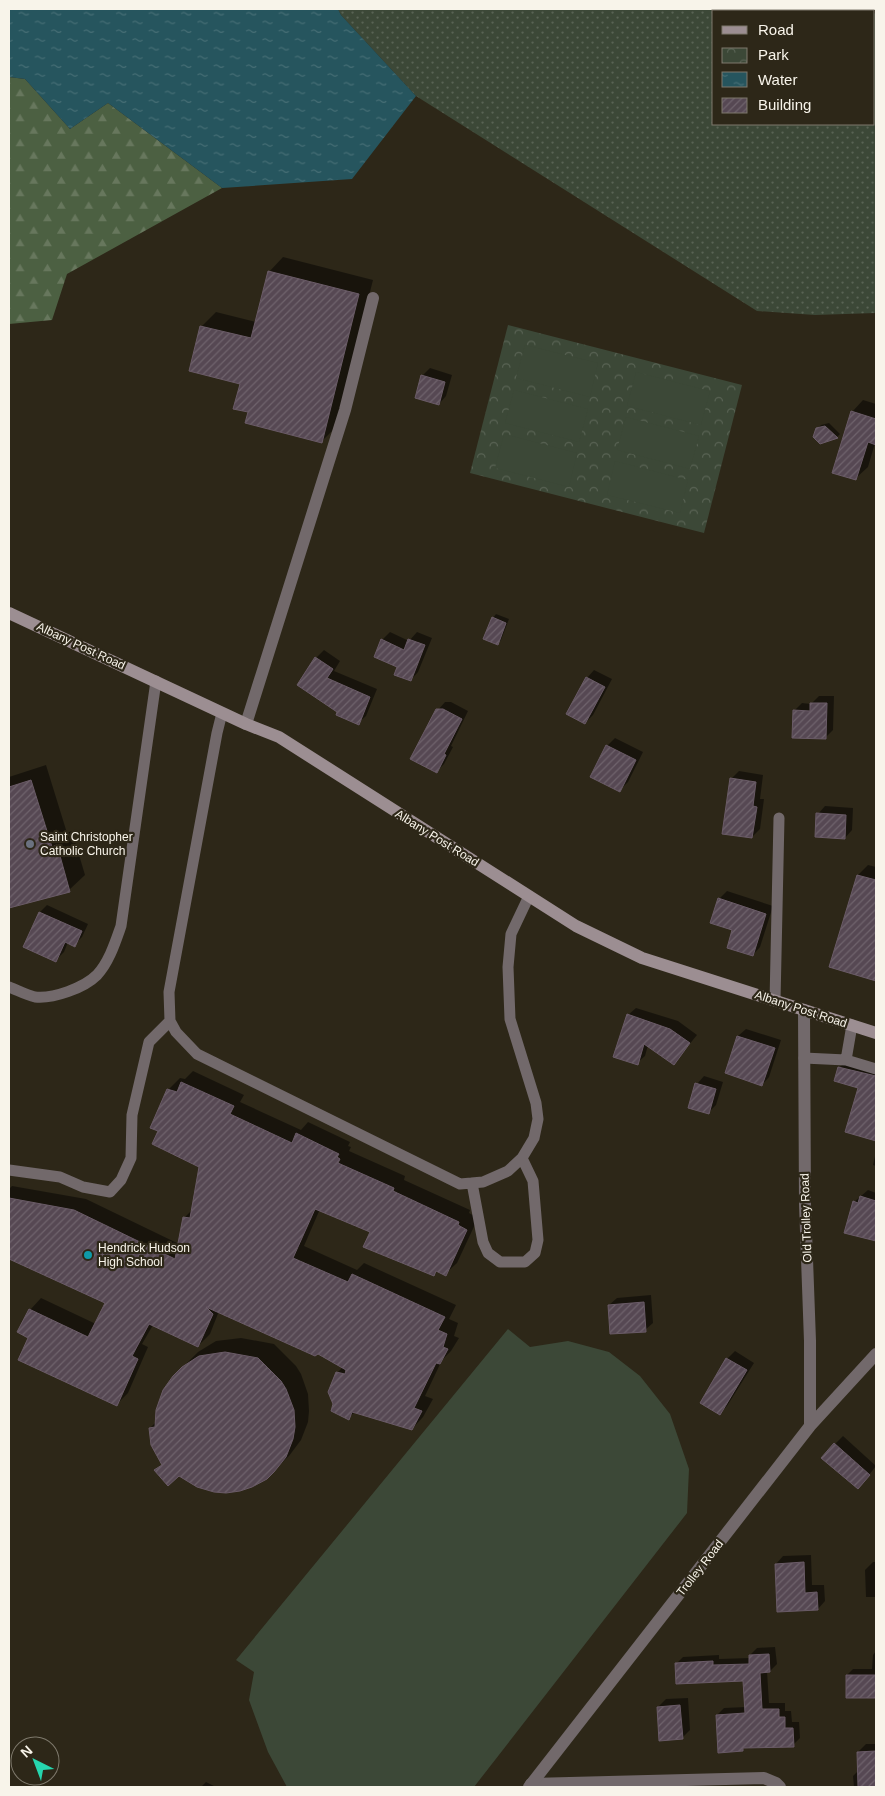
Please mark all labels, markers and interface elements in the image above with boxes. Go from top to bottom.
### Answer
legend [712,10,875,125]
text: Road [758,21,794,38]
text: Park [758,46,789,63]
text: Water [758,71,797,88]
text: Building [758,96,811,113]
street label: Albany Post Road [35,619,127,673]
street label: Albany Post Road [393,807,481,869]
place label: Saint Christopher Catholic Church [40,830,133,858]
marker: Saint Christopher Catholic Church [24,838,36,850]
street label: Albany Post Road [753,988,849,1030]
street label: Old Trolley Road [797,1173,815,1263]
place label: Hendrick Hudson High School [98,1241,190,1269]
marker: Hendrick Hudson High School [82,1249,94,1261]
street label: Trolley Road [674,1537,726,1599]
north arrow [10,1736,60,1786]
text: N [17,1742,35,1761]

